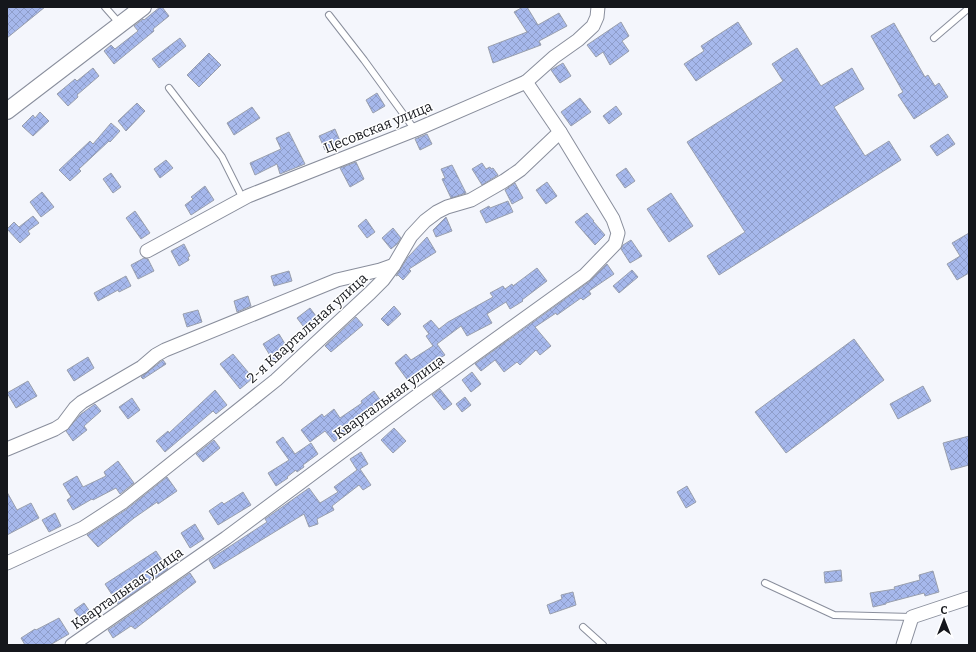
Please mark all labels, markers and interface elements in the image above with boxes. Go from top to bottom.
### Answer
street label: Цесовская улица [321,98,435,157]
street label: 2-я Квартальная улица [244,269,371,387]
street label: Квартальная улица [331,352,448,443]
street label: Квартальная улица [68,543,186,633]
north arrow [924,600,964,640]
text: С [941,604,948,617]

